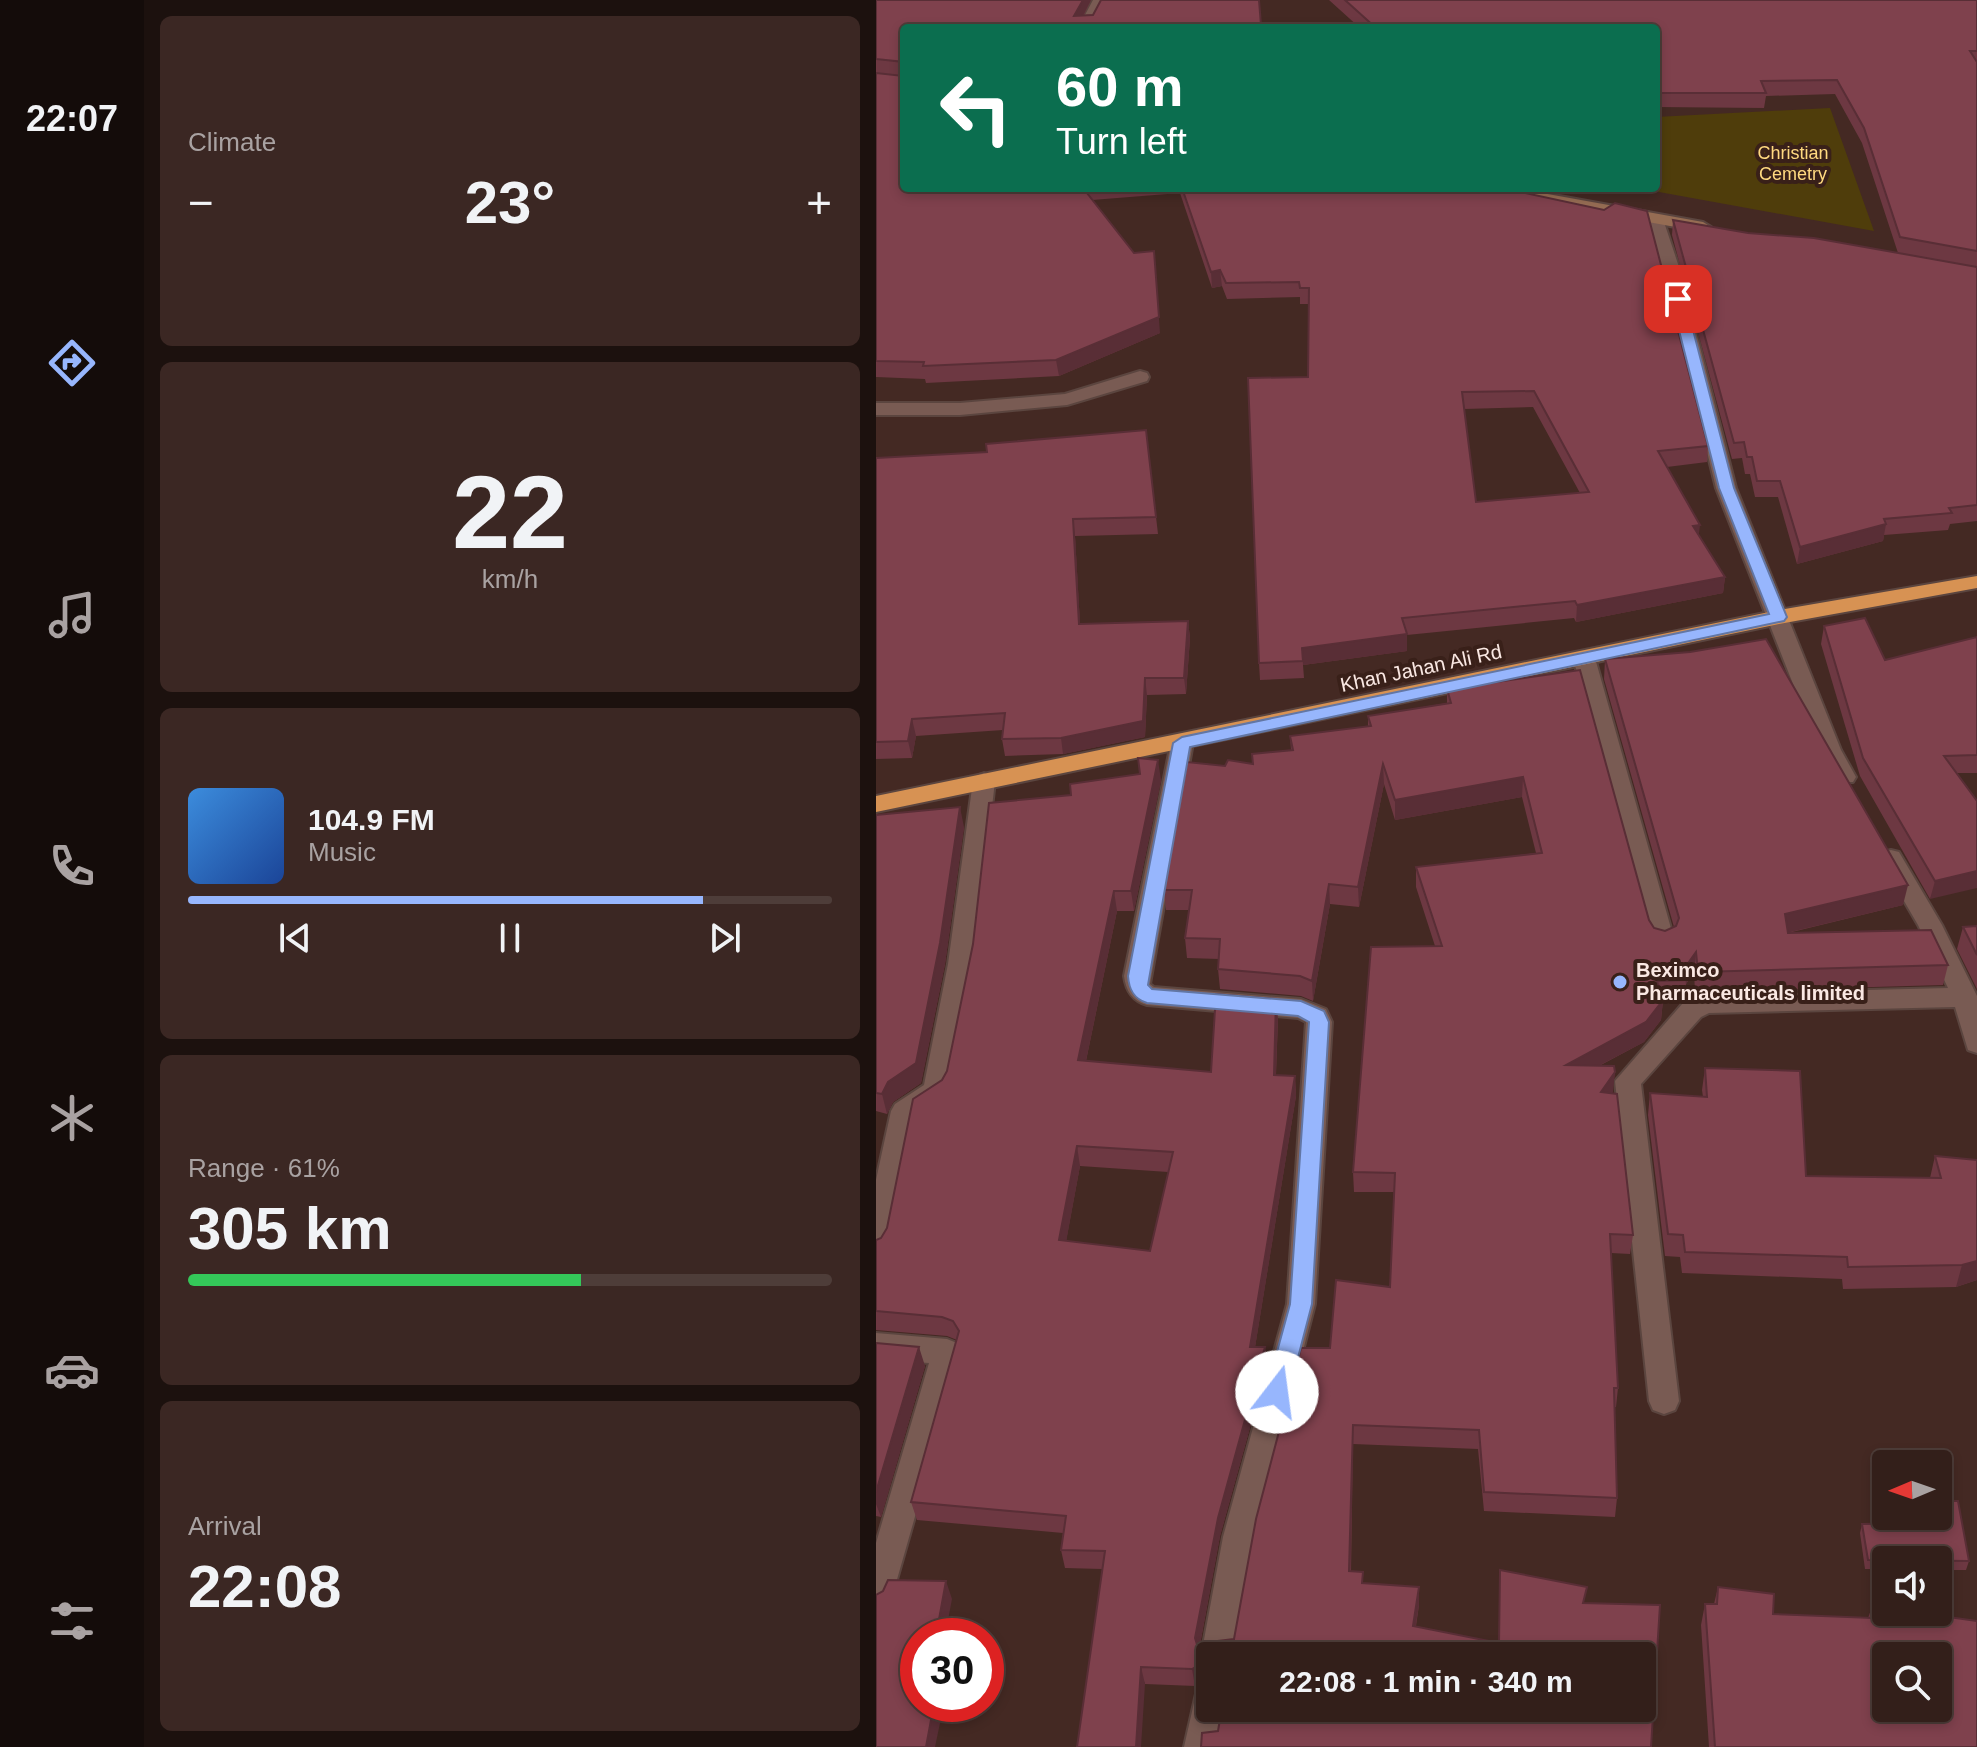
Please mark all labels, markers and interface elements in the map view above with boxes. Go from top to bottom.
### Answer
text: 60 m [1056,55,1184,118]
icon: left [924,56,1028,160]
text: 22:07 [26,98,118,139]
text: Turn left [1056,121,1187,162]
text: Climate [188,127,276,157]
park label: Christian Cemetry [1757,143,1829,184]
text: 23° [465,169,555,236]
text: − [188,178,214,227]
text: + [806,178,832,227]
pin [1644,265,1712,333]
icon: arrive [1656,277,1700,321]
icon: directions [44,335,100,391]
text: 22 [452,454,568,570]
text: km/h [482,564,538,594]
icon: music [44,587,100,643]
street label: Khan Jahan Ali Rd [1338,640,1504,696]
text: 104.9 FM [308,803,435,836]
text: Music [308,837,376,867]
icon: phone [44,838,100,894]
icon: previous [273,916,317,960]
icon: pause [488,916,532,960]
icon: next [703,916,747,960]
place label: Beximco Pharmaceuticals limited [1636,959,1865,1004]
marker: Beximco Pharmaceuticals limited [1611,973,1629,991]
icon: climate [44,1090,100,1146]
text: Range · 61% [188,1153,340,1183]
text: 305 km [188,1195,392,1262]
icon: car [44,1342,100,1398]
position arrow [1235,1350,1319,1434]
north arrow [1872,1450,1952,1530]
map controls [1872,1450,1952,1722]
text: Arrival [188,1511,262,1541]
button: sound [1872,1546,1952,1626]
text: 22:08 [188,1553,341,1620]
icon: filters [44,1593,100,1649]
speed limit sign: 30 [900,1618,1004,1722]
button: search [1872,1642,1952,1722]
text: 22:08 · 1 min · 340 m [1279,1665,1573,1698]

